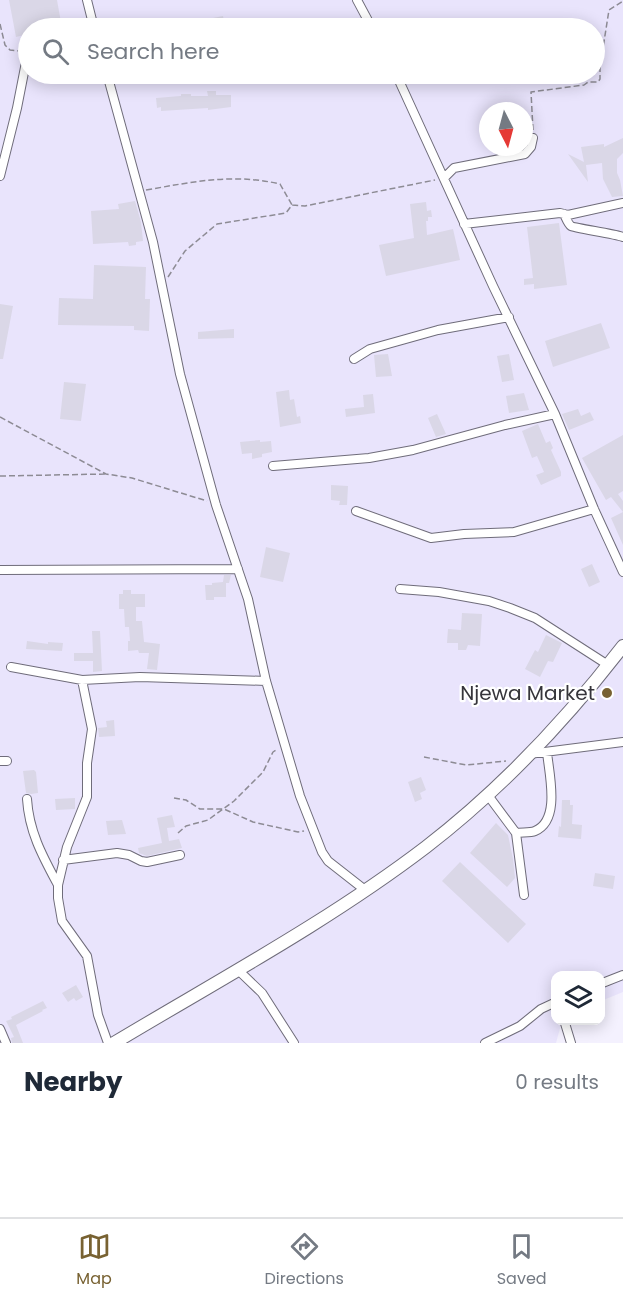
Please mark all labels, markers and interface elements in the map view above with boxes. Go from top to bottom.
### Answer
search box [18,18,605,84]
icon: search [39,35,72,68]
text: Search here [87,36,220,67]
north arrow [479,102,533,156]
place label: Njewa Market [460,679,595,707]
marker: Njewa Market [600,686,614,700]
map controls [551,971,605,1025]
button: layers [551,971,605,1025]
text: Nearby [24,1064,122,1100]
text: 0 results [515,1068,599,1096]
tab: Map [76,1230,112,1291]
tab: Directions [265,1230,344,1291]
tab: Saved [497,1230,547,1291]

